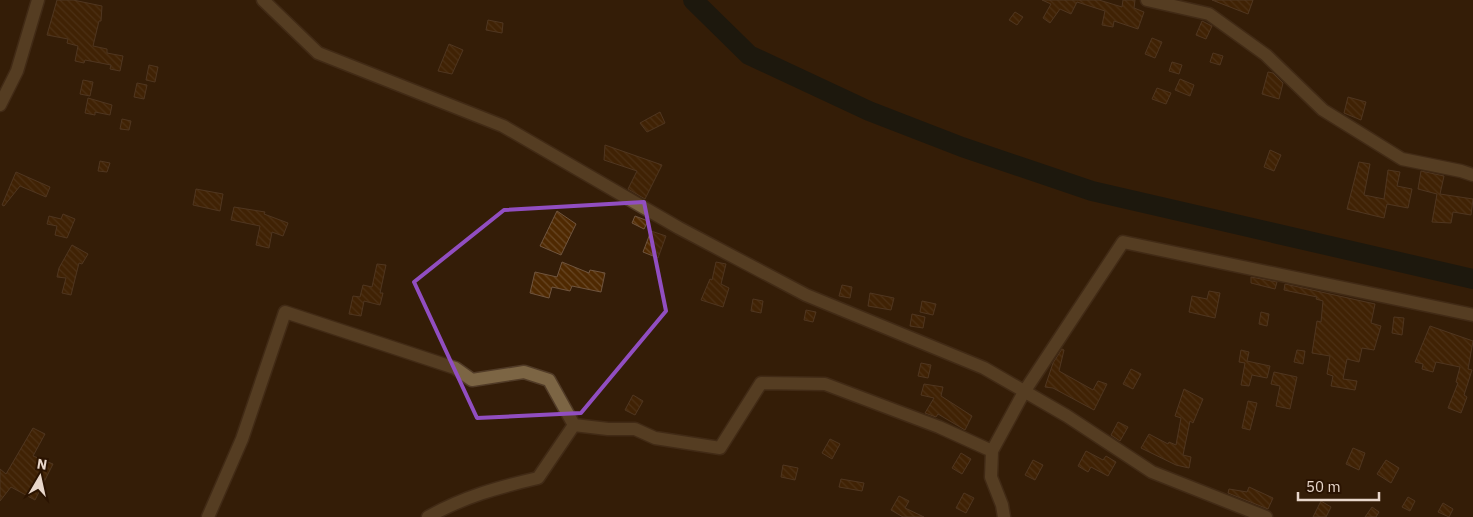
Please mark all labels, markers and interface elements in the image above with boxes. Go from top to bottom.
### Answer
north arrow [15,452,65,502]
text: N [36,454,48,474]
scale bar [1298,470,1379,502]
text: 50 m [1306,477,1341,496]

